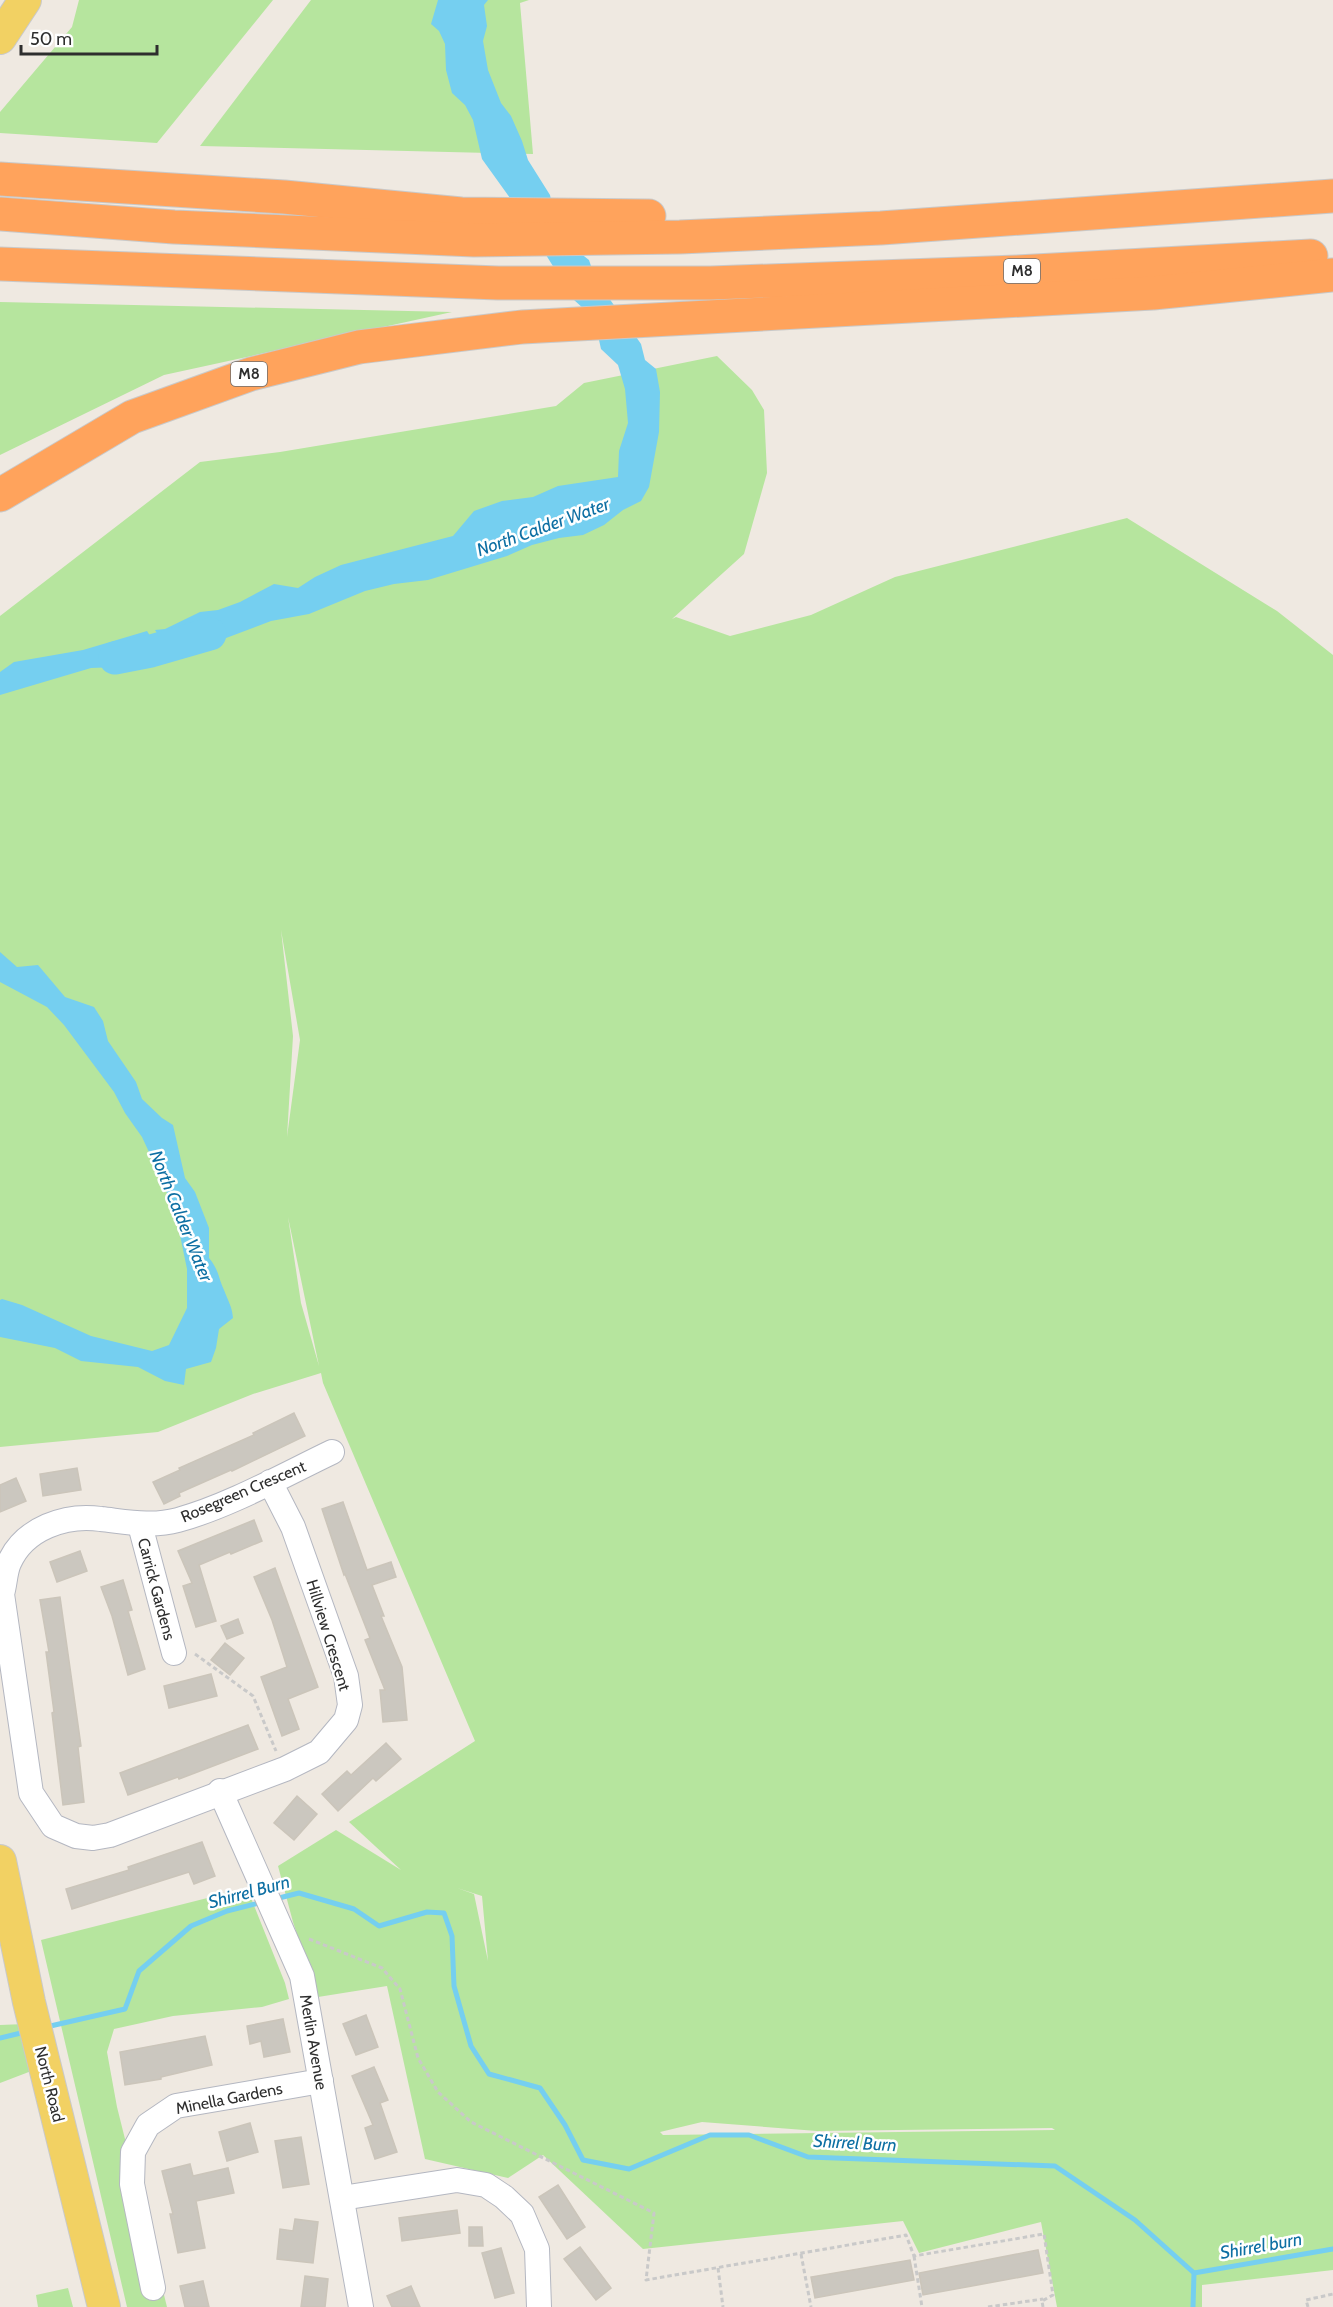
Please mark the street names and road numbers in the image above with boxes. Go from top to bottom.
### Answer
road number: M8 [1004,259,1040,283]
road number: M8 [231,362,267,386]
street label: Rosegreen Crescent [178,1456,309,1526]
street label: Carrick Gardens [134,1536,179,1643]
street label: Hillview Crescent [303,1577,355,1694]
street label: Merlin Avenue [296,1993,331,2091]
street label: North Road [31,2044,68,2124]
street label: Minella Gardens [174,2079,284,2118]

